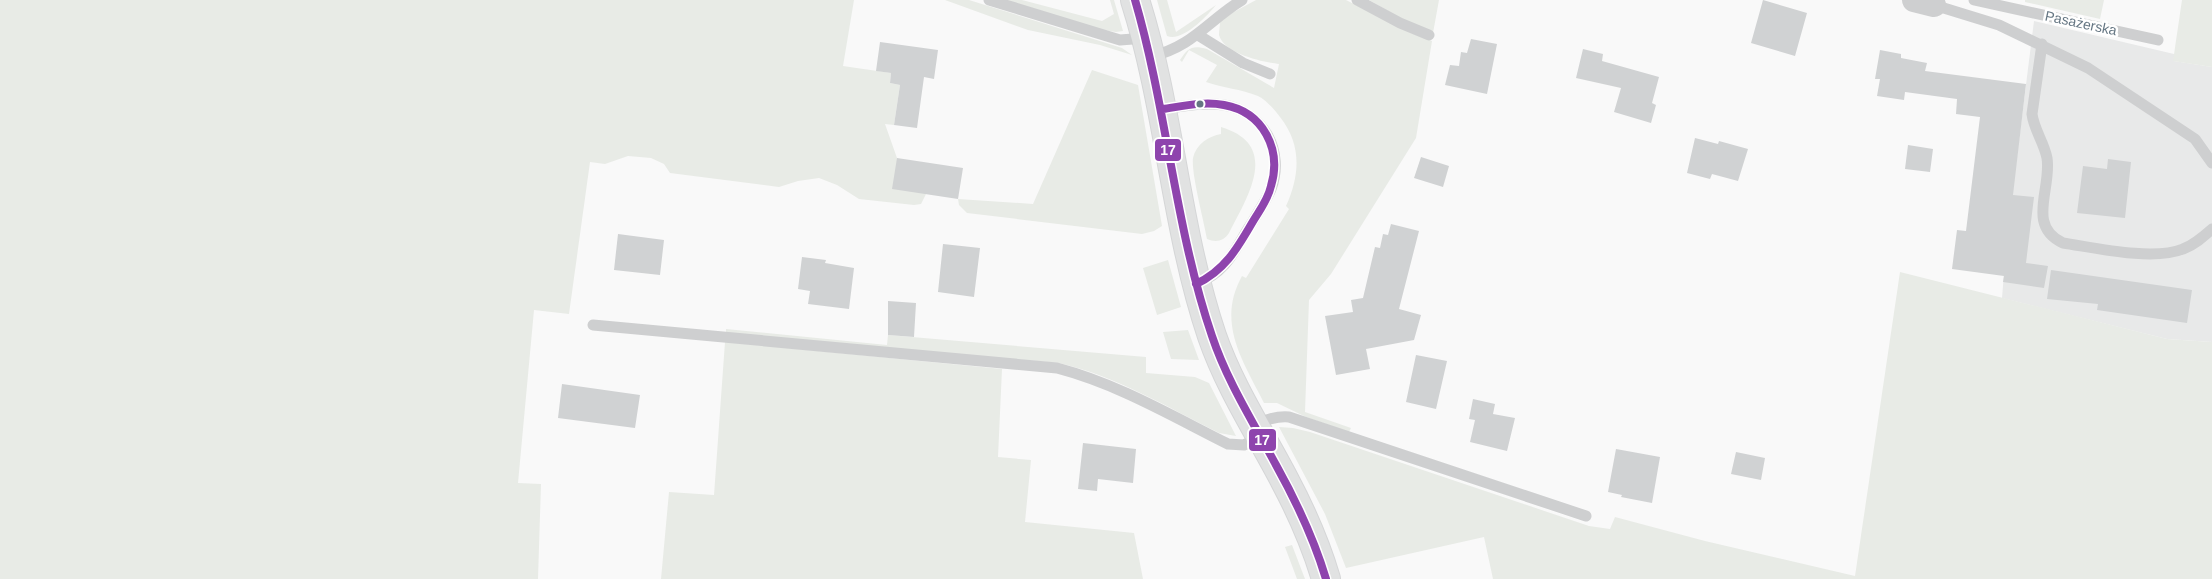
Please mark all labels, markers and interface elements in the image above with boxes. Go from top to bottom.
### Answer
street label: Pasażerska [2044,8,2119,38]
unlabelled marker [1195,99,1205,109]
line badge: 17 [1154,138,1182,162]
text: 17 [1160,142,1176,158]
line badge: 17 [1248,428,1277,452]
text: 17 [1254,432,1270,448]

